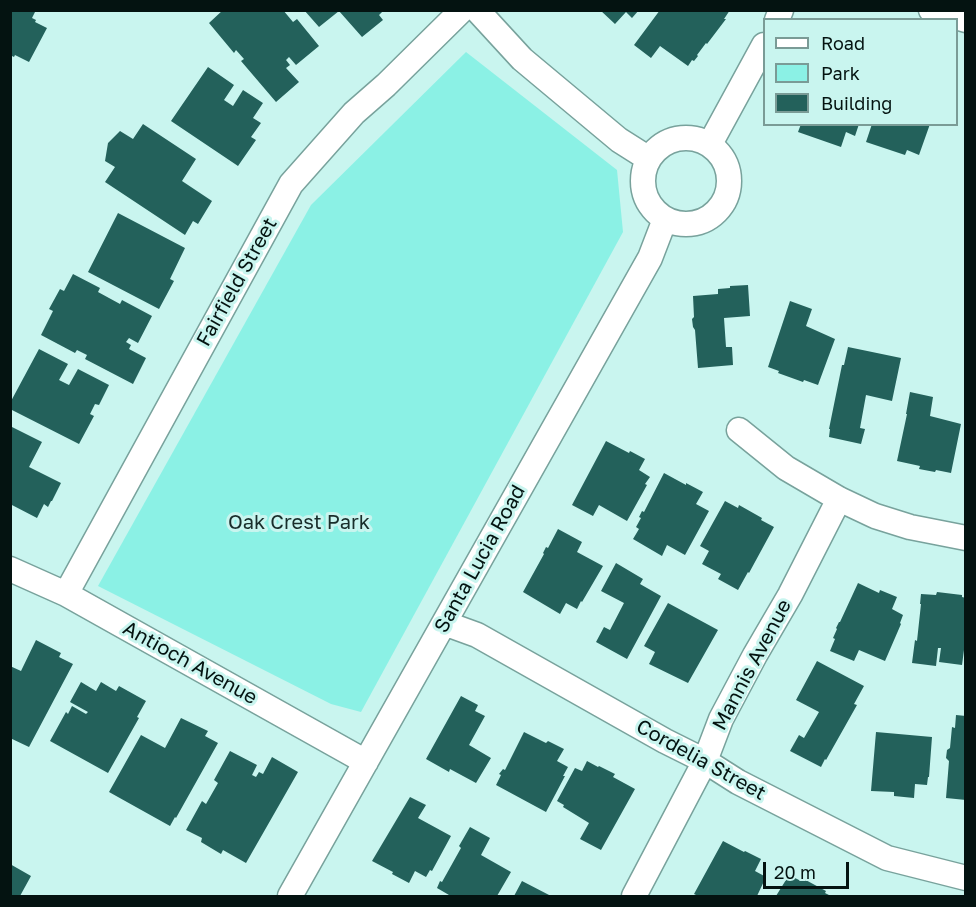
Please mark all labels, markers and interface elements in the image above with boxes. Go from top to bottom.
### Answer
legend [763,18,958,126]
text: Road [821,32,865,54]
text: Park [821,62,860,84]
text: Building [821,92,892,114]
street label: Fairfield Street [192,214,282,350]
street label: Santa Lucia Road [429,481,531,637]
park label: Oak Crest Park [228,511,370,535]
street label: Mannis Avenue [707,596,797,734]
street label: Antioch Avenue [119,616,261,710]
street label: Cordelia Street [632,715,770,805]
scale bar [766,850,852,888]
text: 20 m [774,861,816,883]

